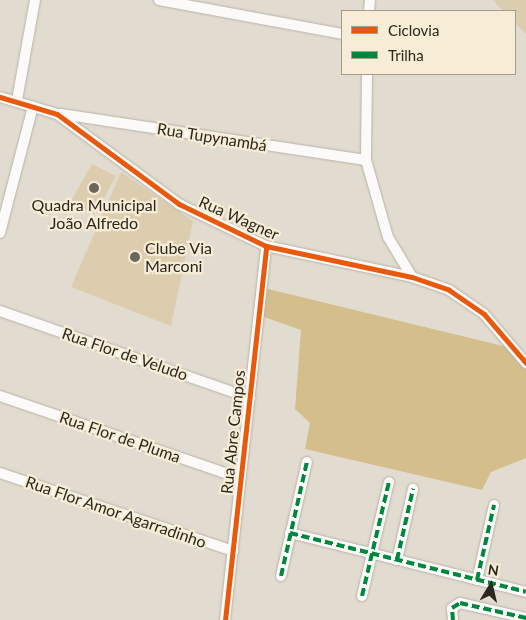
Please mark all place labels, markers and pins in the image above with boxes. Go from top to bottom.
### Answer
marker: Quadra Municipal João Alfredo [88,182,100,194]
place label: Quadra Municipal João Alfredo [32,195,156,233]
place label: Clube Via Marconi [145,238,213,276]
marker: Clube Via Marconi [129,251,141,263]

